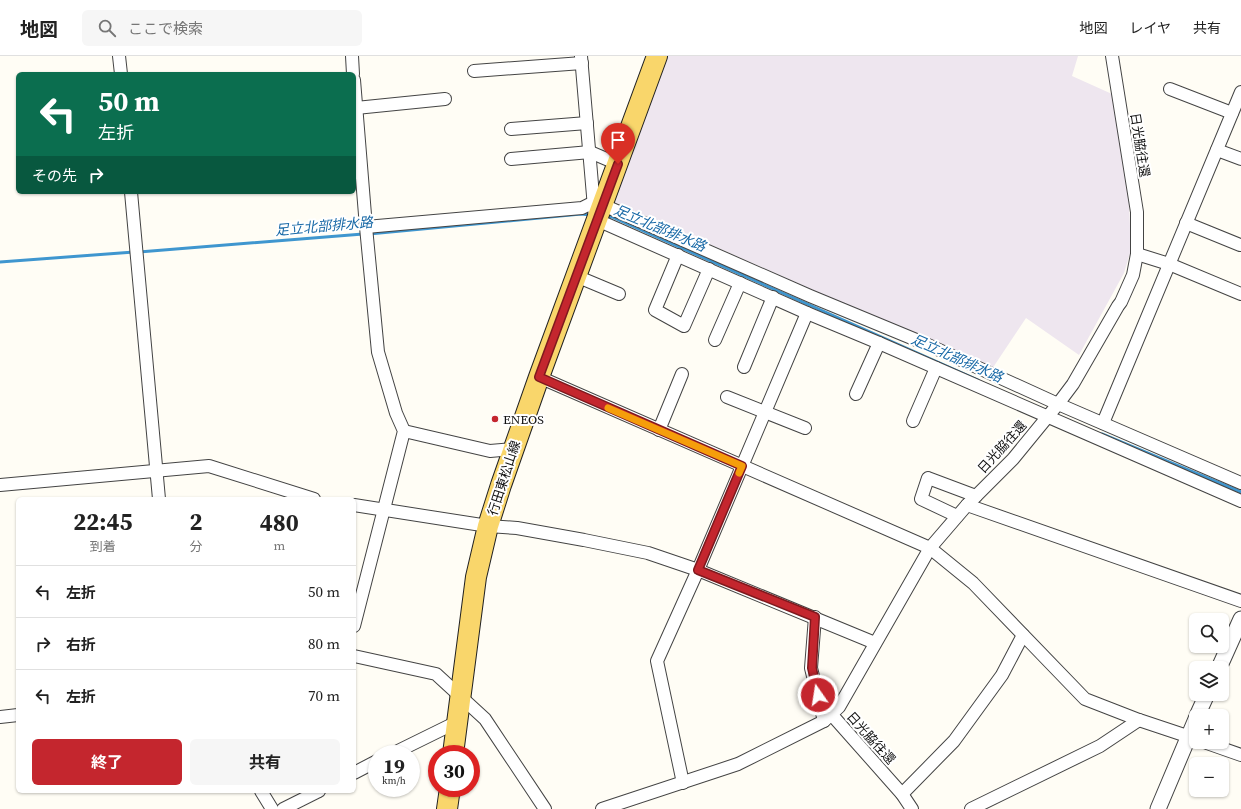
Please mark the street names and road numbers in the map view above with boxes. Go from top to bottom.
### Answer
street label: 日光脇往還 [1127,112,1153,178]
street label: 日光脇往還 [974,417,1030,477]
street label: 行田東松山線 [484,438,524,518]
street label: 日光脇往還 [843,708,899,768]

